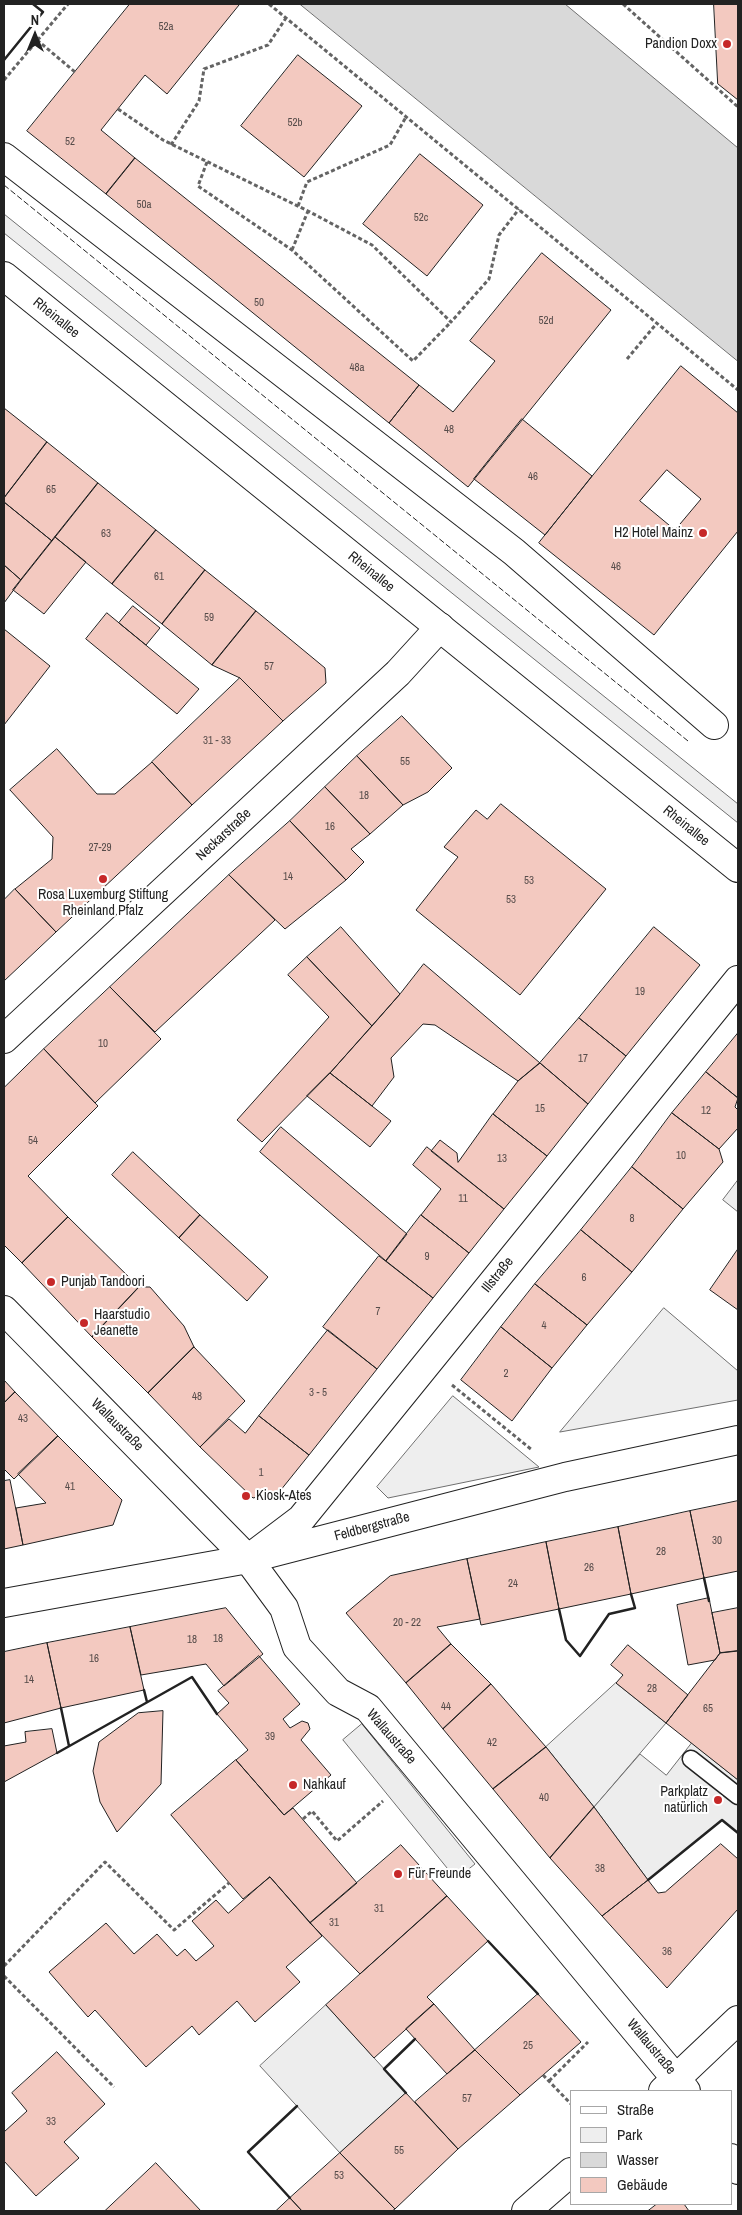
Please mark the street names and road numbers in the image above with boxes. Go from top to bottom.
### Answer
street label: Rheinallee [29,294,83,342]
street label: Rheinallee [344,548,398,596]
street label: Rheinallee [659,802,713,850]
street label: Neckarstraße [193,805,255,865]
street label: Illstraße [479,1254,517,1296]
street label: Wallaustraße [87,1395,147,1455]
street label: Feldbergstraße [333,1509,411,1545]
street label: Wallaustraße [363,1706,419,1768]
street label: Wallaustraße [623,2016,679,2078]

